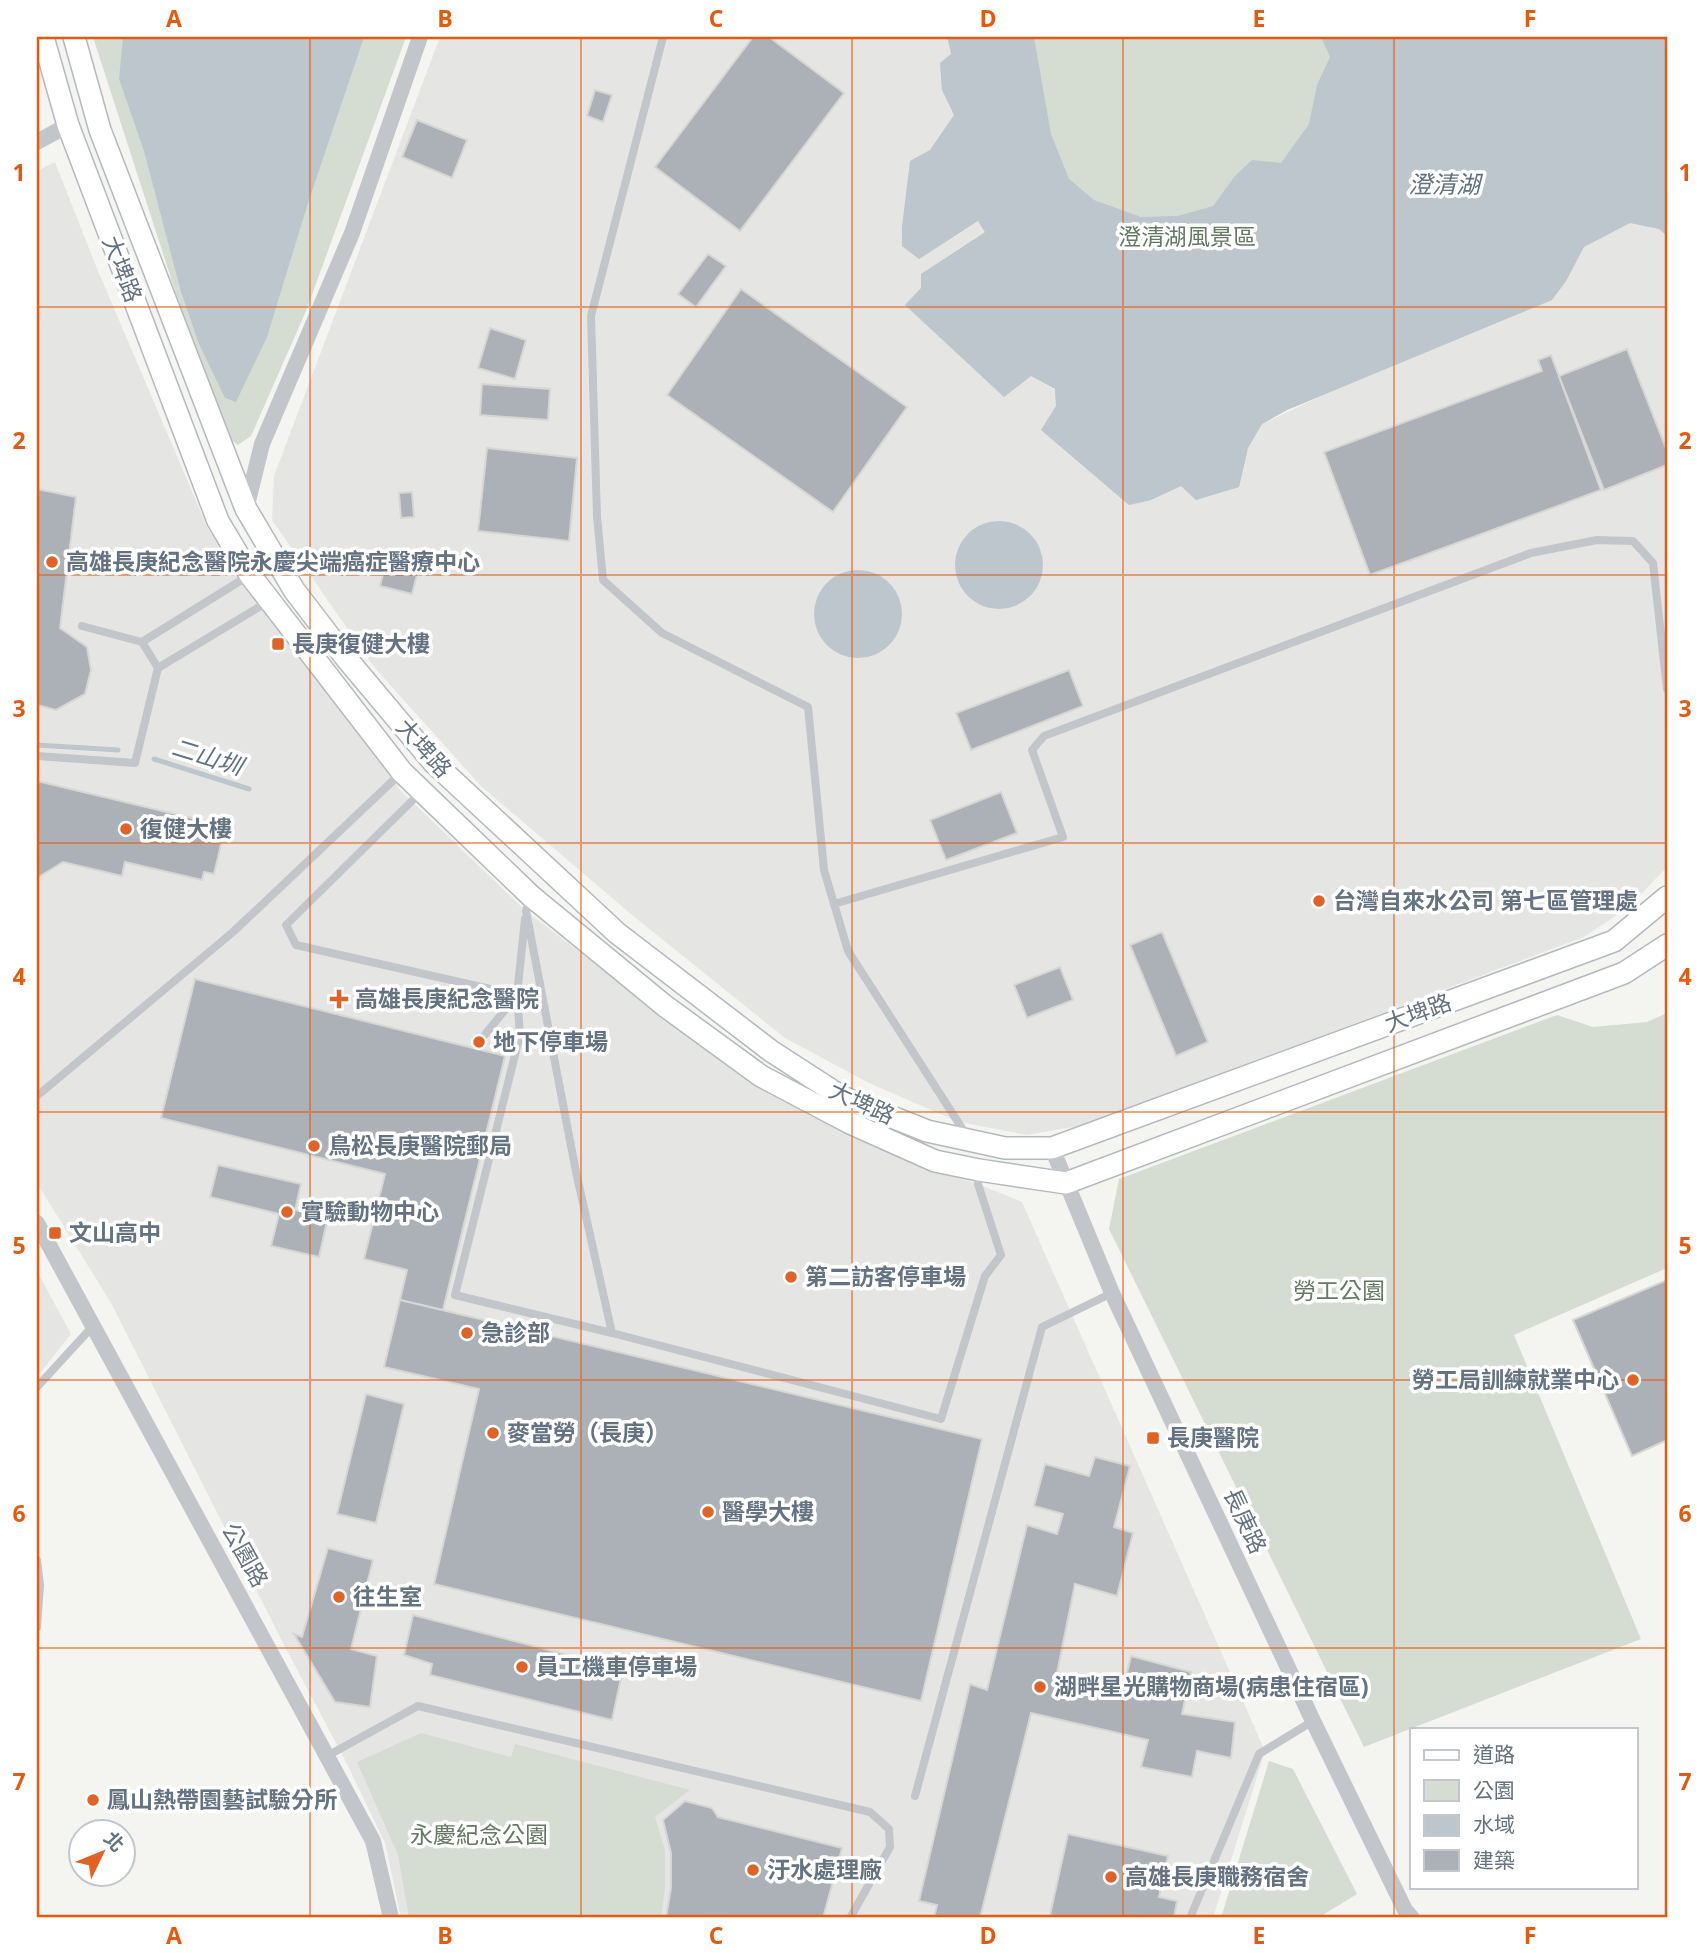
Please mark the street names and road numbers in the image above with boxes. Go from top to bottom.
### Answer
street label: 大埤路 [96,231,150,307]
street label: 大埤路 [390,711,460,784]
street label: 大埤路 [1380,985,1456,1039]
street label: 大埤路 [824,1073,900,1131]
street label: 長庚路 [1217,1483,1275,1559]
street label: 公園路 [215,1517,277,1592]

